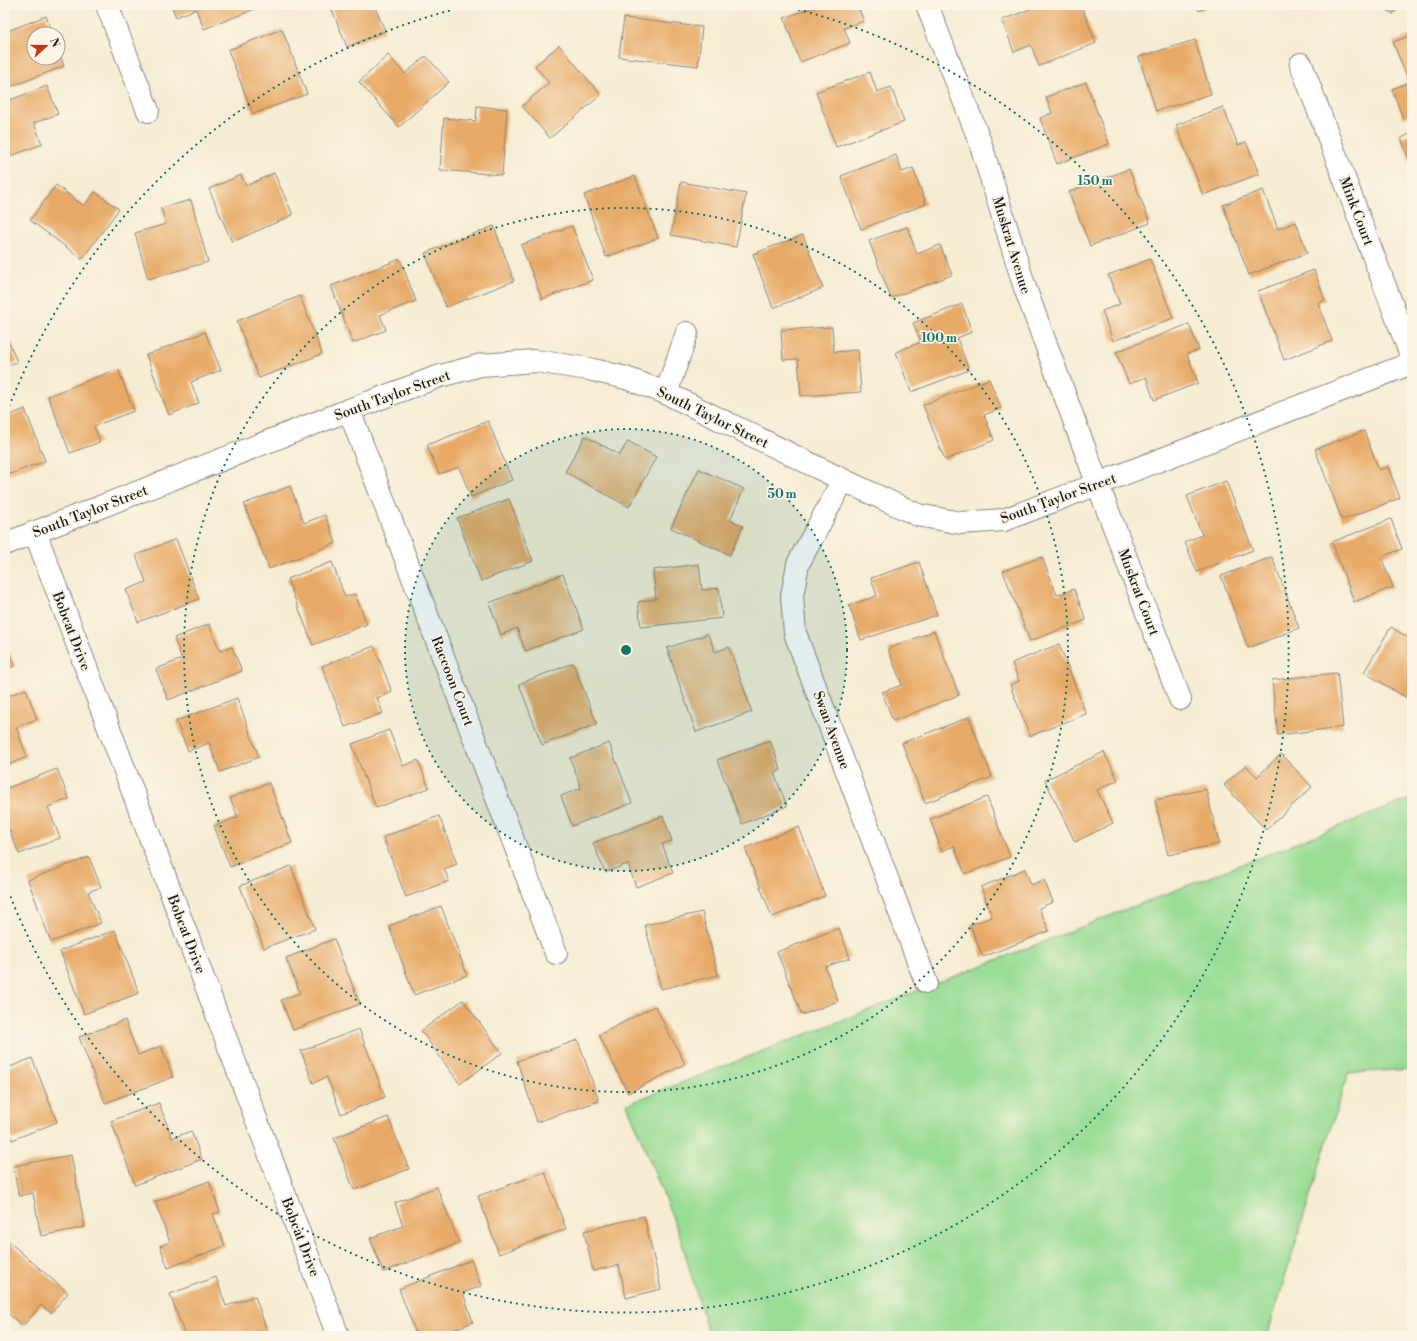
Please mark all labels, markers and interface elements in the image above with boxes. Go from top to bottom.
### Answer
north arrow [26,26,66,66]
text: N [46,36,63,50]
text: 150 m [1078,174,1112,189]
street label: Mink Court [1335,174,1377,248]
street label: Muskrat Avenue [988,194,1034,296]
text: 100 m [921,331,957,346]
street label: South Taylor Street [332,367,453,425]
street label: South Taylor Street [654,383,771,453]
street label: South Taylor Street [998,470,1119,528]
street label: South Taylor Street [30,482,151,542]
text: 50 m [767,487,797,502]
street label: Muskrat Court [1113,546,1163,638]
street label: Bobcat Drive [47,588,94,673]
street label: Raccoon Court [427,634,478,729]
centre of rings [619,643,633,657]
street label: Swan Avenue [809,689,854,772]
street label: Bobcat Drive [162,891,209,976]
street label: Bobcat Drive [276,1194,323,1279]

